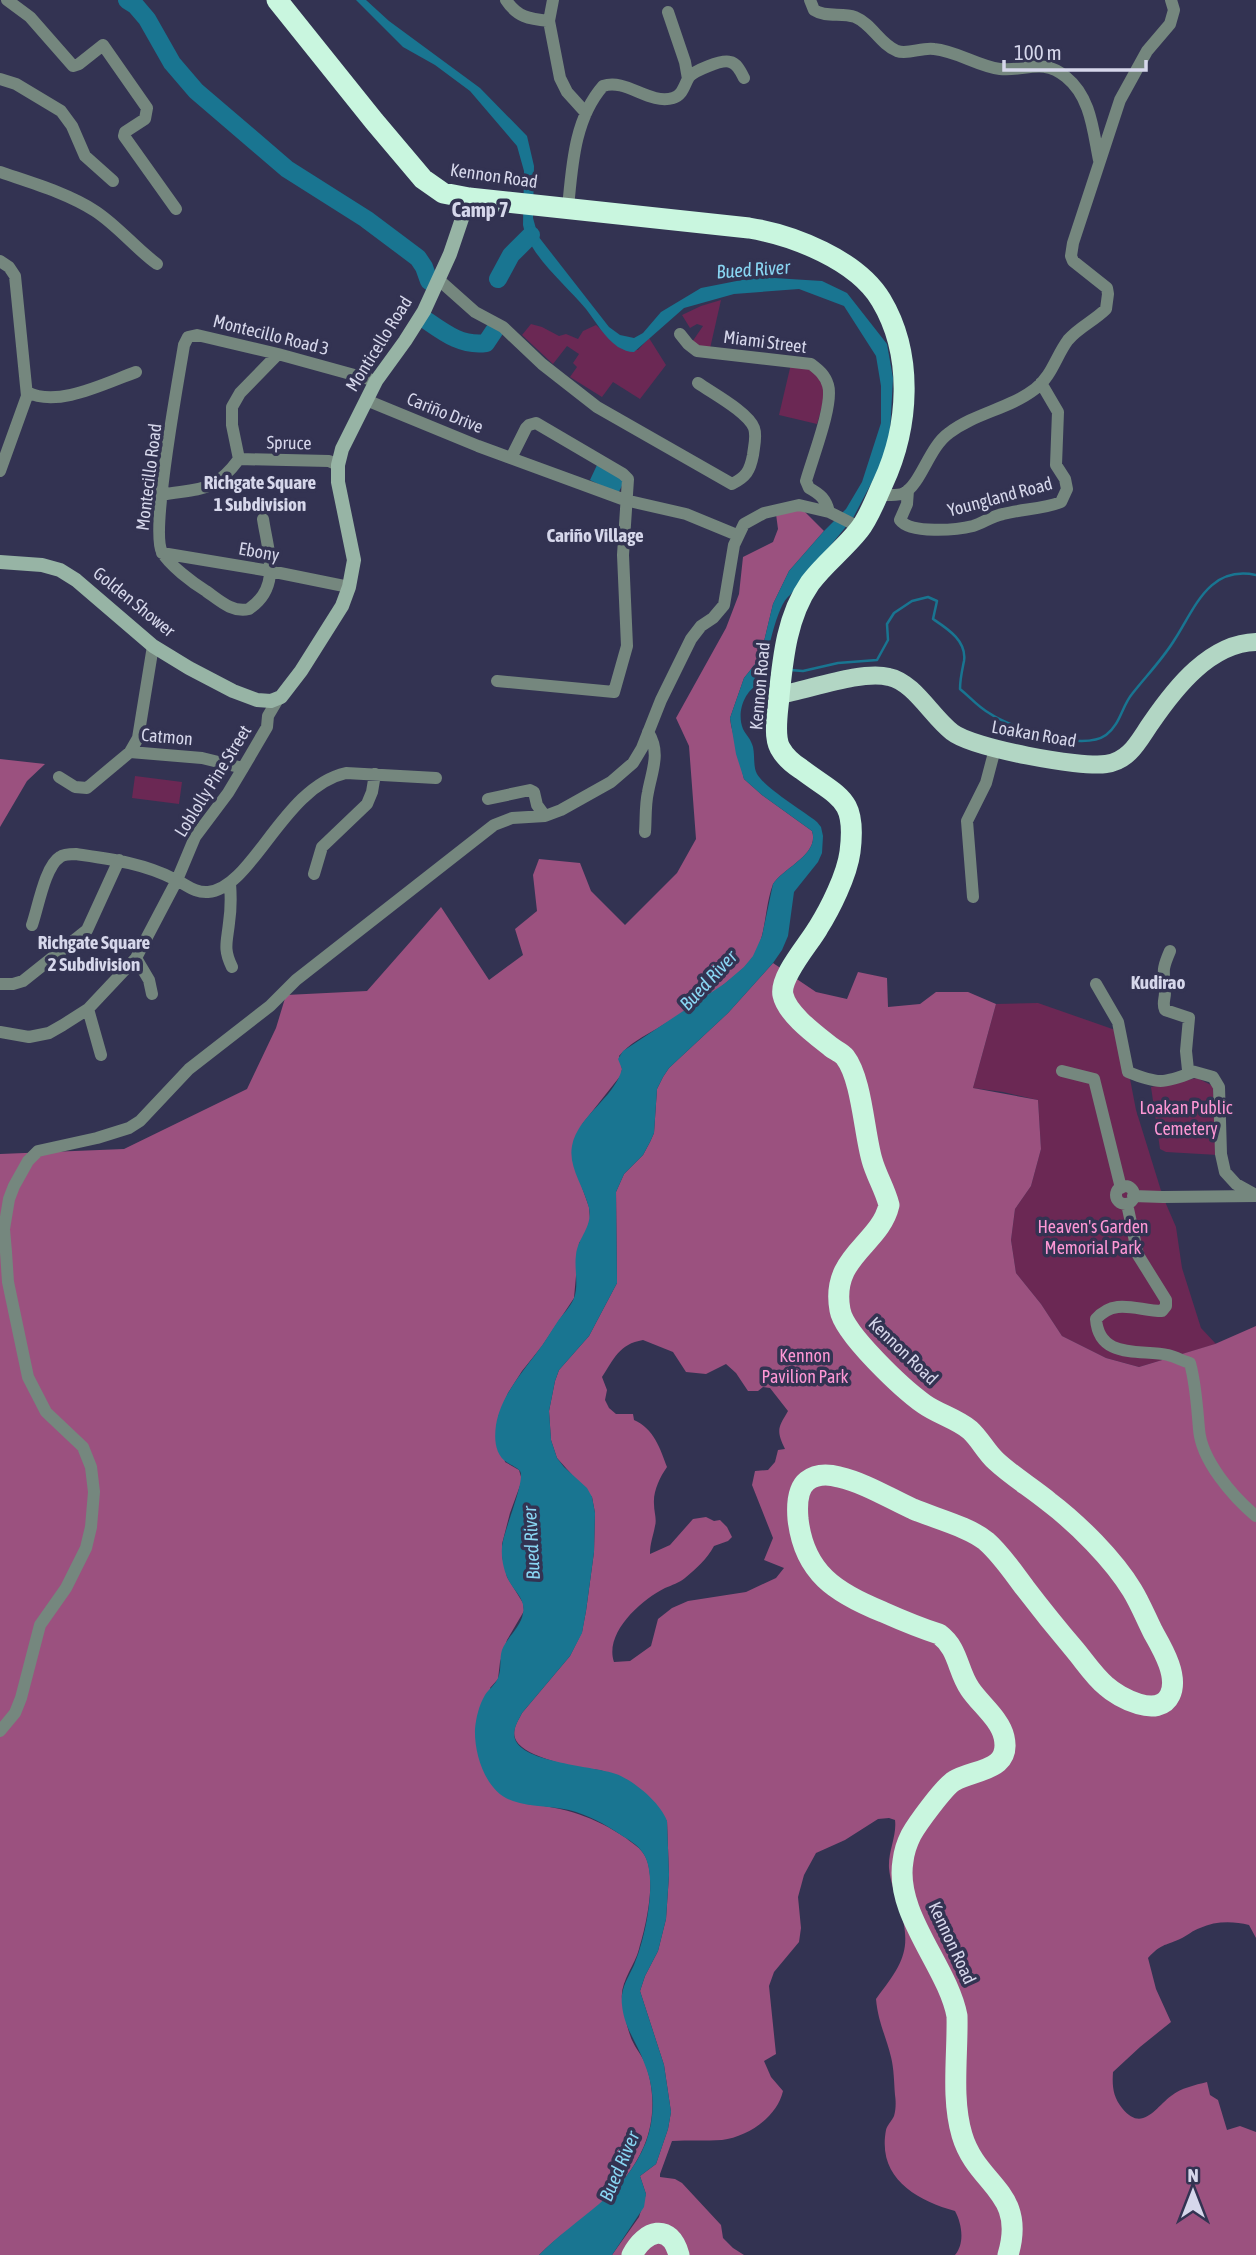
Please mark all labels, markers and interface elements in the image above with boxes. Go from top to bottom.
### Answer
scale bar [1004,28,1146,72]
text: 100 m [1014,40,1062,64]
street label: Kennon Road [449,159,539,192]
district label: Camp 7 [451,197,509,221]
water label: Bued River [715,255,792,283]
street label: Monticello Road [341,292,416,395]
street label: Montecillo Road 3 [211,310,331,359]
street label: Miami Street [722,326,808,357]
street label: Cariño Drive [404,388,486,437]
street label: Montecillo Road [132,422,165,532]
street label: Spruce [266,432,312,453]
district label: Richgate Square 1 Subdivision [204,471,317,515]
street label: Youngland Road [945,472,1055,521]
district label: Cariño Village [546,524,644,546]
street label: Ebony [237,538,281,565]
street label: Golden Shower [89,562,180,641]
street label: Kennon Road [745,641,774,731]
street label: Loakan Road [990,716,1078,751]
street label: Loblolly Pine Street [170,721,255,840]
street label: Catmon [140,724,194,749]
district label: Richgate Square 2 Subdivision [38,931,151,975]
water label: Bued River [675,945,742,1014]
district label: Kudirao [1131,971,1185,993]
park label: Loakan Public Cemetery [1140,1097,1233,1139]
park label: Heaven's Garden Memorial Park [1037,1216,1149,1258]
street label: Kennon Road [864,1312,942,1389]
park label: Kennon Pavilion Park [761,1345,849,1387]
water label: Bued River [518,1504,544,1580]
street label: Kennon Road [924,1898,981,1987]
water label: Bued River [594,2126,644,2204]
north arrow [1158,2157,1228,2227]
text: N [1187,2164,1199,2186]

